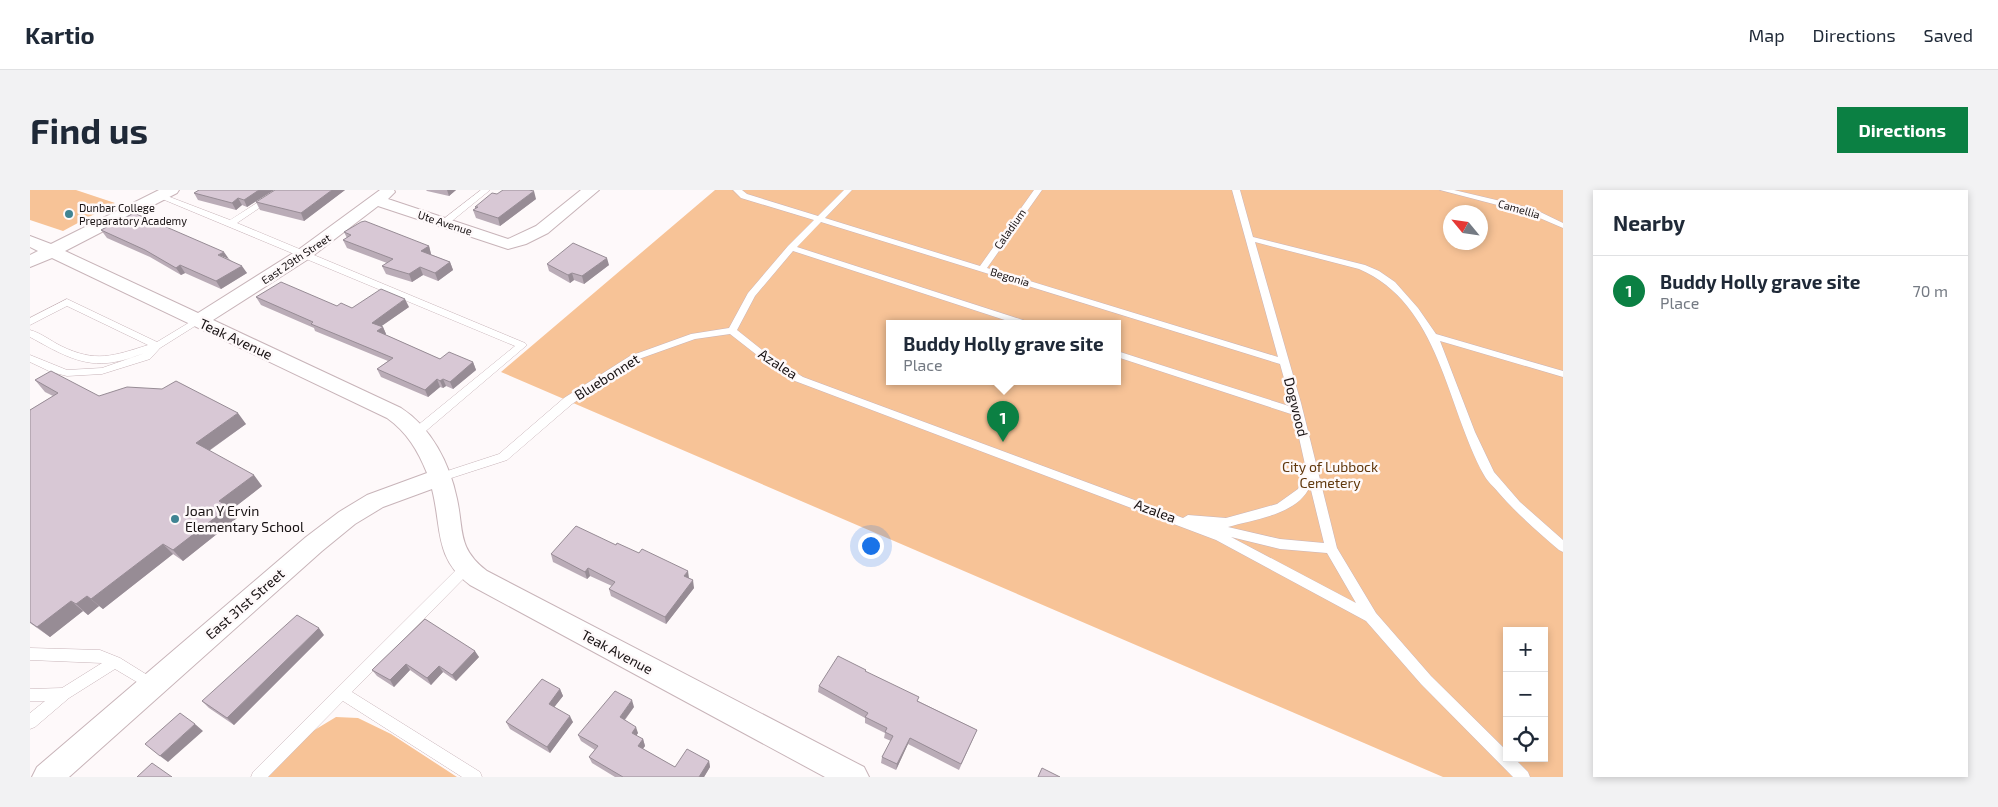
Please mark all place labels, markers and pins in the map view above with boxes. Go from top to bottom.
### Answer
place label: Dunbar College Preparatory Academy [79,201,187,227]
marker: Dunbar College Preparatory Academy [63,208,75,220]
pin: 1 [987,401,1019,442]
place label: Joan Y Ervin Elementary School [185,502,305,535]
marker: Joan Y Ervin Elementary School [169,513,181,525]

